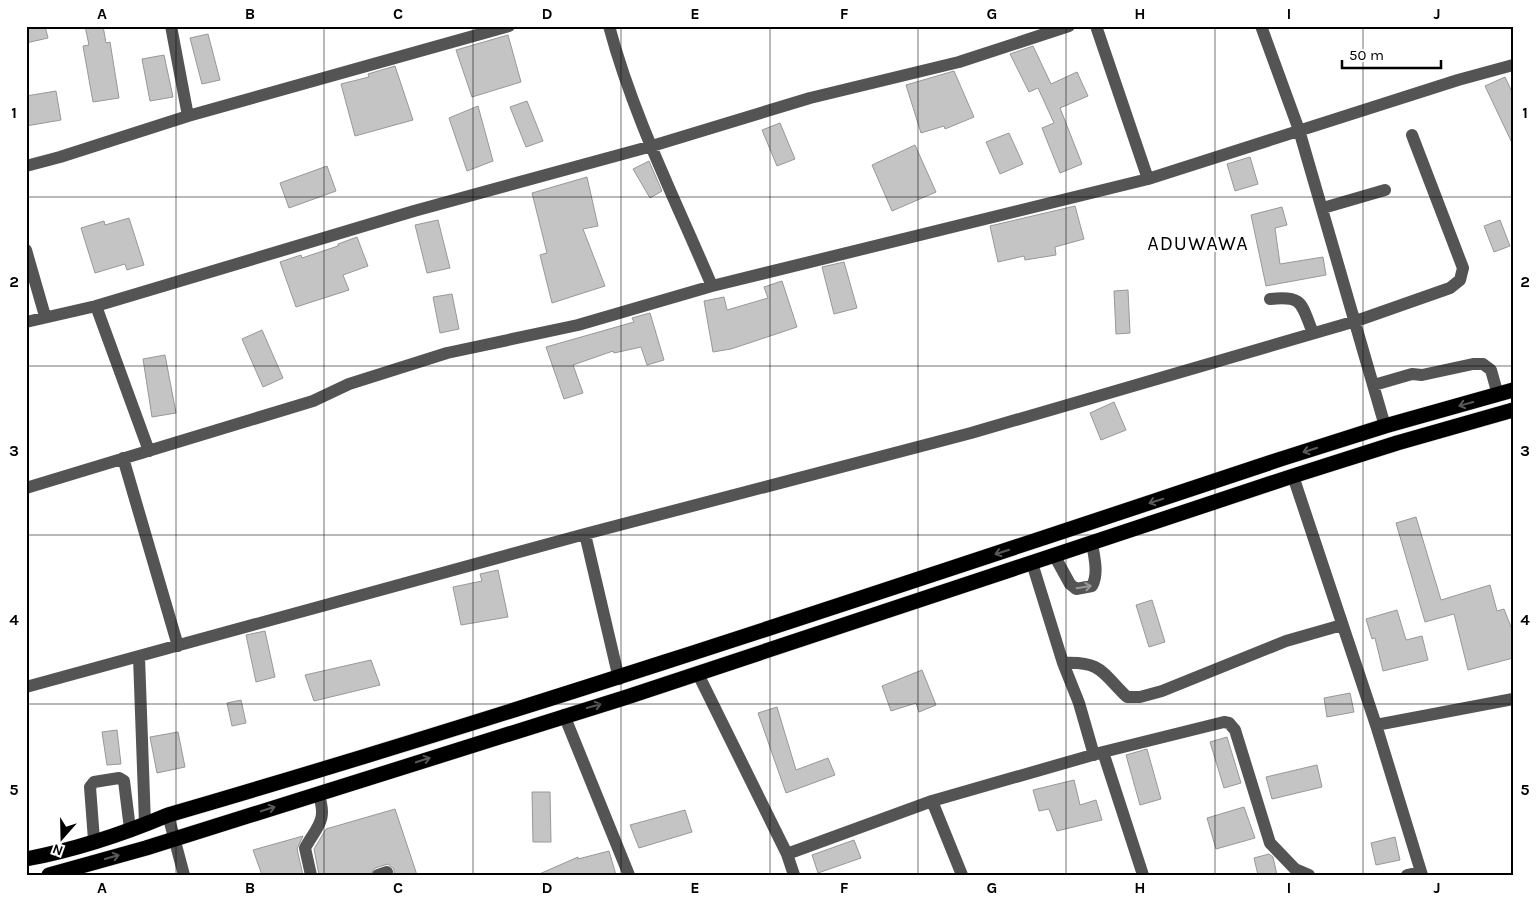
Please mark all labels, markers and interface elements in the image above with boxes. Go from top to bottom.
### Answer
text: A [97,4,107,23]
text: B [245,4,255,23]
text: C [393,4,403,23]
text: D [542,4,553,23]
text: E [690,4,700,23]
text: F [840,4,849,23]
text: G [987,4,997,23]
text: H [1134,4,1146,23]
text: I [1287,4,1291,23]
text: J [1433,4,1441,23]
scale bar [1342,38,1440,70]
text: 50 m [1349,46,1384,64]
text: 1 [11,103,17,122]
text: 1 [1522,103,1528,122]
district label: ADUWAWA [1147,232,1249,255]
text: 2 [9,272,19,291]
text: 2 [1520,272,1530,291]
one-way arrow [1458,399,1474,409]
text: 3 [9,441,19,460]
text: 3 [1520,441,1530,460]
one-way arrow [1303,446,1318,455]
one-way arrow [1148,497,1164,506]
one-way arrow [994,548,1010,557]
one-way arrow [1076,581,1092,591]
text: 4 [9,610,19,629]
text: 4 [1520,610,1530,629]
one-way arrow [586,701,602,711]
one-way arrow [414,755,430,764]
text: 5 [9,780,19,799]
text: 5 [1520,780,1530,799]
one-way arrow [259,804,275,813]
north arrow [38,814,88,864]
text: N [50,840,65,859]
one-way arrow [104,852,120,862]
text: A [97,878,107,897]
text: B [245,878,255,897]
text: C [393,878,403,897]
text: D [542,878,553,897]
text: E [690,878,700,897]
text: F [840,878,849,897]
text: G [987,878,997,897]
text: H [1134,878,1146,897]
text: I [1287,878,1291,897]
text: J [1433,878,1441,897]

